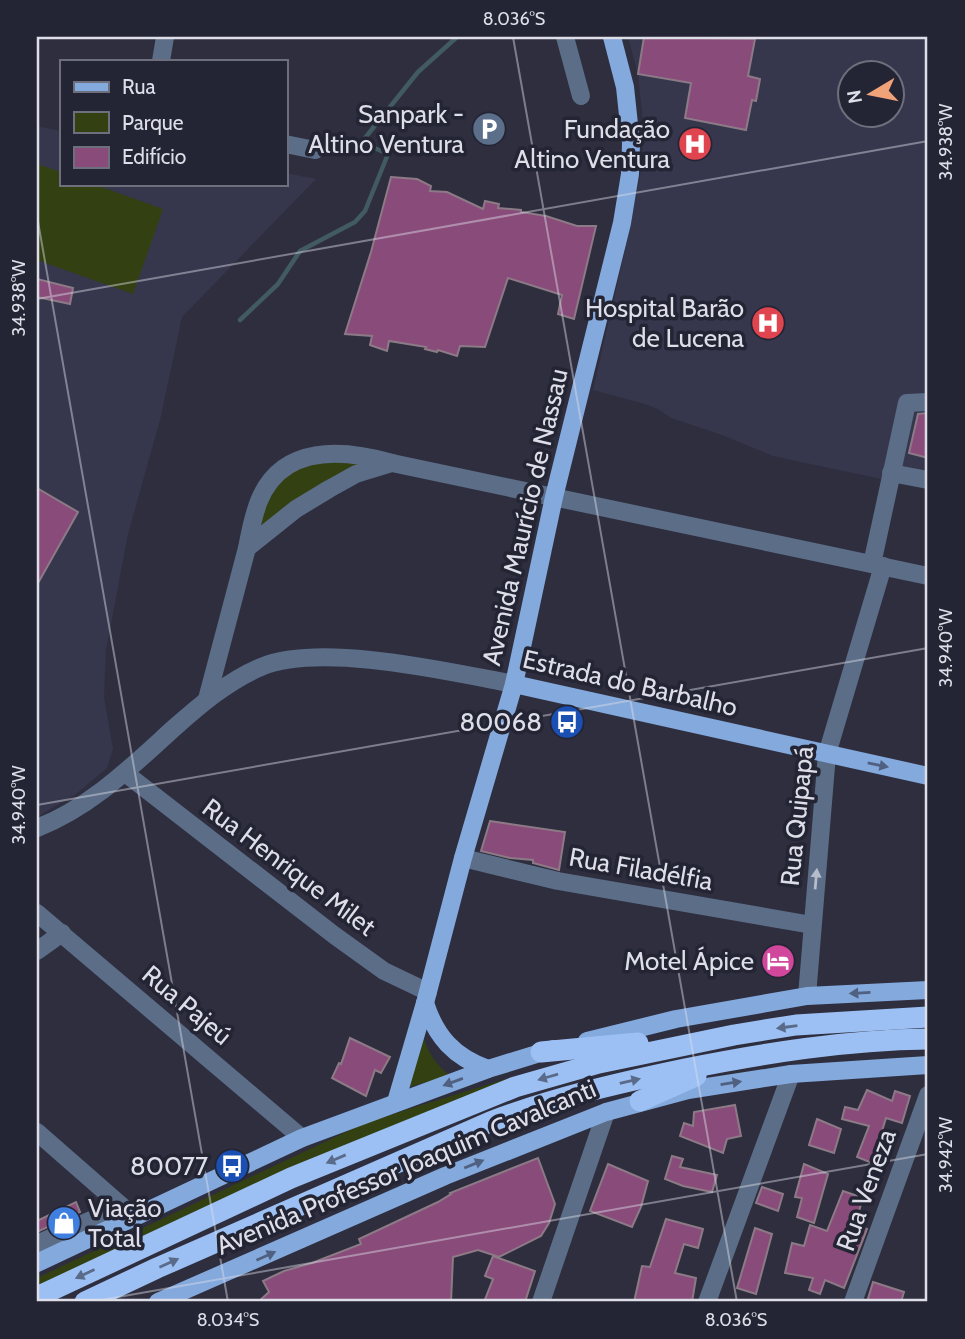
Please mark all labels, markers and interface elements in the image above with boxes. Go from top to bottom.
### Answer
text: 8.036°S [483,8,545,30]
legend [60,60,287,186]
north arrow [836,60,906,130]
text: Rua [122,74,156,99]
text: N [842,88,867,105]
place label: Sanpark - Altino Ventura [308,98,465,160]
text: 34.938°W [935,104,957,180]
text: Parque [122,110,184,135]
parking icon: Sanpark - Altino Ventura [470,110,508,148]
place label: Fundação Altino Ventura [514,113,671,175]
hospital icon: Fundação Altino Ventura [676,125,714,163]
text: Edifício [122,144,186,169]
text: 34.938°W [8,260,30,336]
place label: Hospital Barão de Lucena [585,292,745,354]
hospital icon: Hospital Barão de Lucena [749,304,787,342]
street label: Avenida Maurício de Nassau [475,365,575,669]
text: 34.940°W [935,608,957,688]
street label: Estrada do Barbalho [520,643,740,723]
bus stop icon: 80068 [548,703,586,741]
place label: 80068 [459,706,542,738]
street label: Rua Quipapá [774,744,820,887]
one-way arrow [867,759,889,770]
text: 34.940°W [8,765,30,845]
street label: Rua Henrique Milet [196,791,382,943]
street label: Rua Filadélfia [567,841,716,897]
one-way arrow [811,868,822,890]
hotel icon: Motel Ápice [759,942,797,980]
place label: Motel Ápice [624,945,754,977]
street label: Rua Pajeú [136,958,238,1052]
one-way arrow [849,988,871,999]
one-way arrow [776,1021,798,1032]
street label: Avenida Professor Joaquim Cavalcanti [211,1072,601,1262]
one-way arrow [537,1073,558,1083]
one-way arrow [619,1075,641,1086]
one-way arrow [443,1077,464,1088]
one-way arrow [720,1077,742,1088]
text: 34.942°W [935,1117,957,1193]
street label: Rua Veneza [829,1124,903,1255]
bus stop icon: 80077 [213,1147,251,1185]
place label: 80077 [130,1150,208,1182]
one-way arrow [326,1153,346,1165]
one-way arrow [464,1159,485,1170]
place label: Viação Total [88,1192,162,1254]
shop icon: Viação Total [45,1204,83,1242]
one-way arrow [256,1250,276,1262]
one-way arrow [158,1257,179,1268]
one-way arrow [74,1269,95,1280]
text: 8.034°S [197,1309,259,1331]
text: 8.036°S [705,1309,767,1331]

